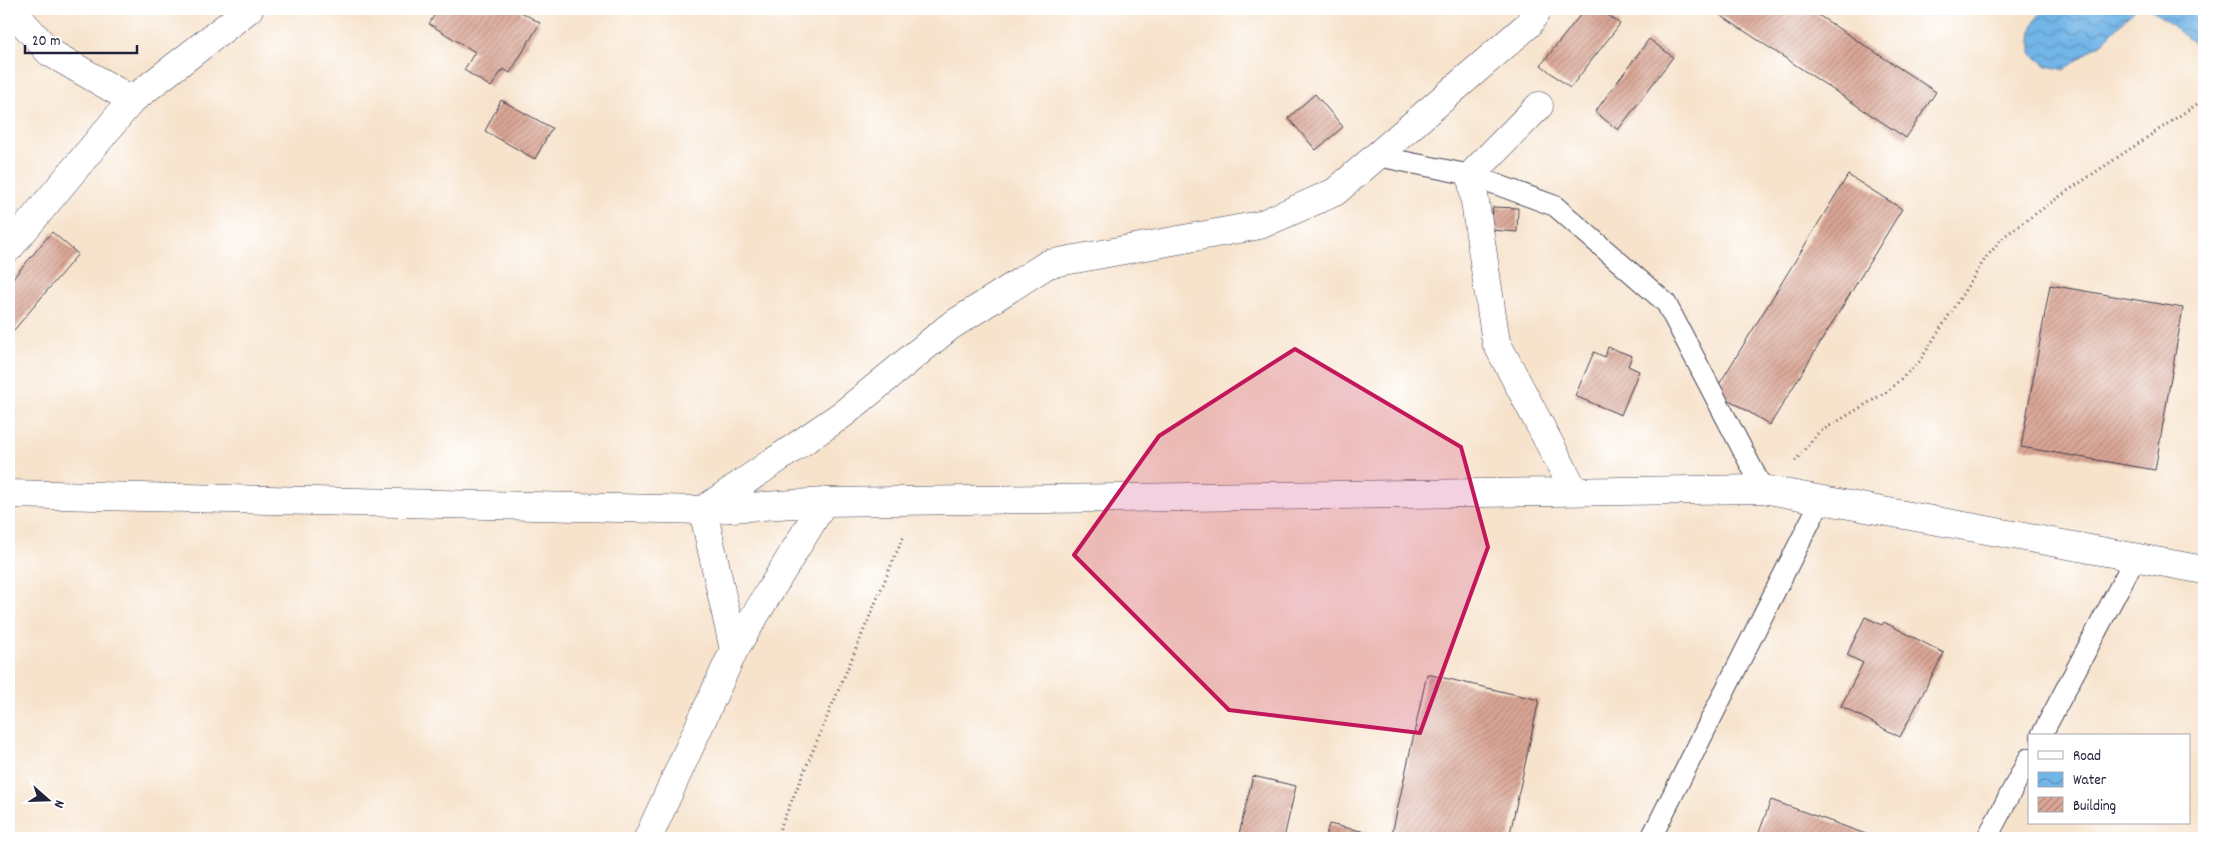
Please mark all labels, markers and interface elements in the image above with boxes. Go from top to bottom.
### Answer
scale bar [25,22,138,54]
text: 20 m [32,31,60,53]
legend [2028,734,2190,824]
text: Road [2073,746,2101,768]
text: Water [2073,770,2107,792]
north arrow [22,774,72,824]
text: Building [2073,796,2116,818]
text: N [48,797,69,811]

